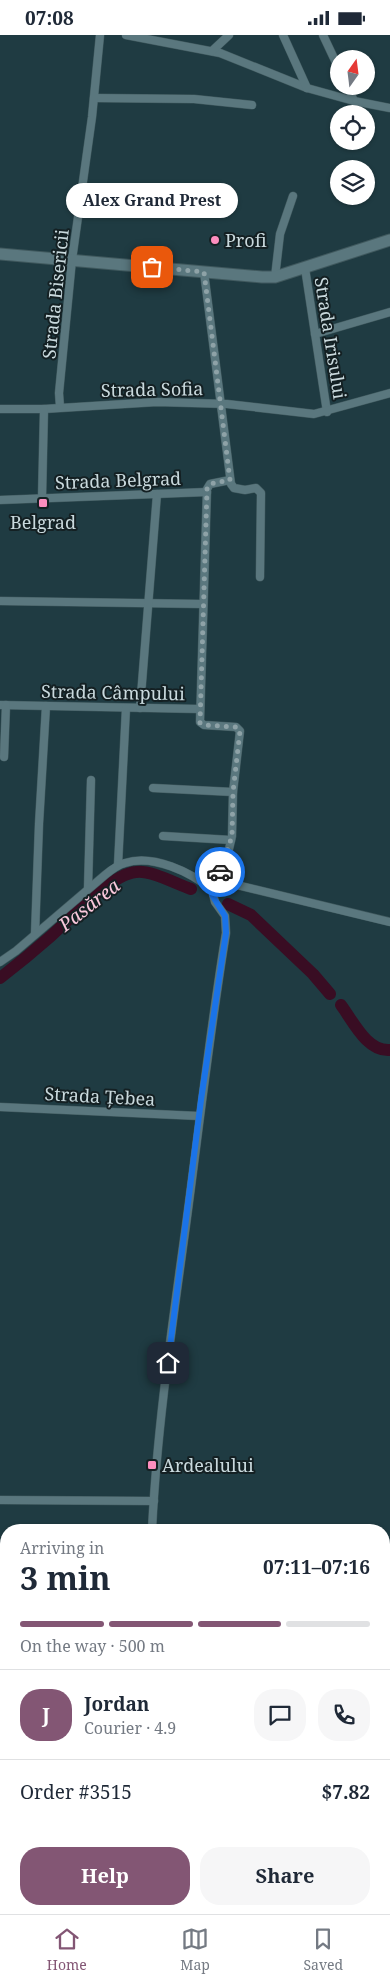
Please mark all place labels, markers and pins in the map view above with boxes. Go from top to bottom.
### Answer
callout: Alex Grand Prest [66,182,238,217]
place label: Profi [225,228,267,252]
marker: Profi [209,234,221,246]
pin [131,246,173,288]
marker: Belgrad [37,497,49,509]
place label: Belgrad [10,510,76,534]
pin [147,1342,189,1384]
place label: Ardealului [162,1453,254,1477]
marker: Ardealului [146,1459,158,1471]

